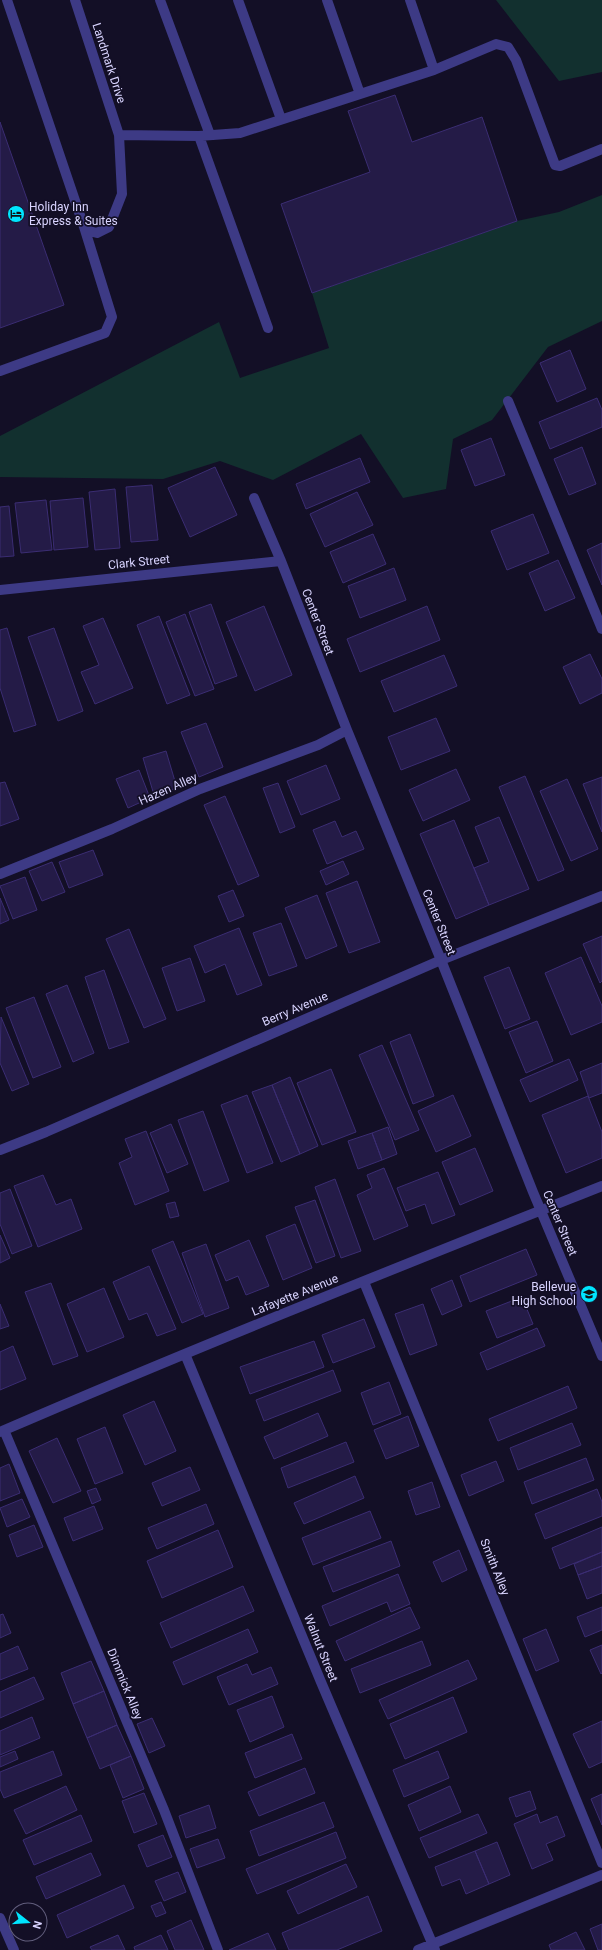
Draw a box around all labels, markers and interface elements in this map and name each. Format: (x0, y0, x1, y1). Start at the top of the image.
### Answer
street label: Landmark Drive (89, 21, 129, 105)
place label: Holiday Inn Express & Suites (29, 200, 118, 228)
hotel icon: Holiday Inn Express & Suites (6, 204, 26, 224)
street label: Clark Street (107, 552, 171, 572)
street label: Center Street (299, 587, 337, 657)
street label: Hazen Alley (137, 770, 200, 808)
street label: Center Street (419, 887, 459, 957)
street label: Berry Avenue (260, 989, 330, 1029)
street label: Center Street (540, 1188, 580, 1258)
street label: Lafayette Avenue (250, 1271, 340, 1319)
place label: Bellevue High School (512, 1280, 576, 1308)
school or university icon: Bellevue High School (579, 1284, 599, 1304)
street label: Smith Alley (477, 1537, 513, 1598)
street label: Walnut Street (301, 1612, 341, 1684)
street label: Dimmick Alley (104, 1646, 146, 1722)
north arrow (8, 1902, 48, 1942)
text: N (30, 1919, 44, 1931)

